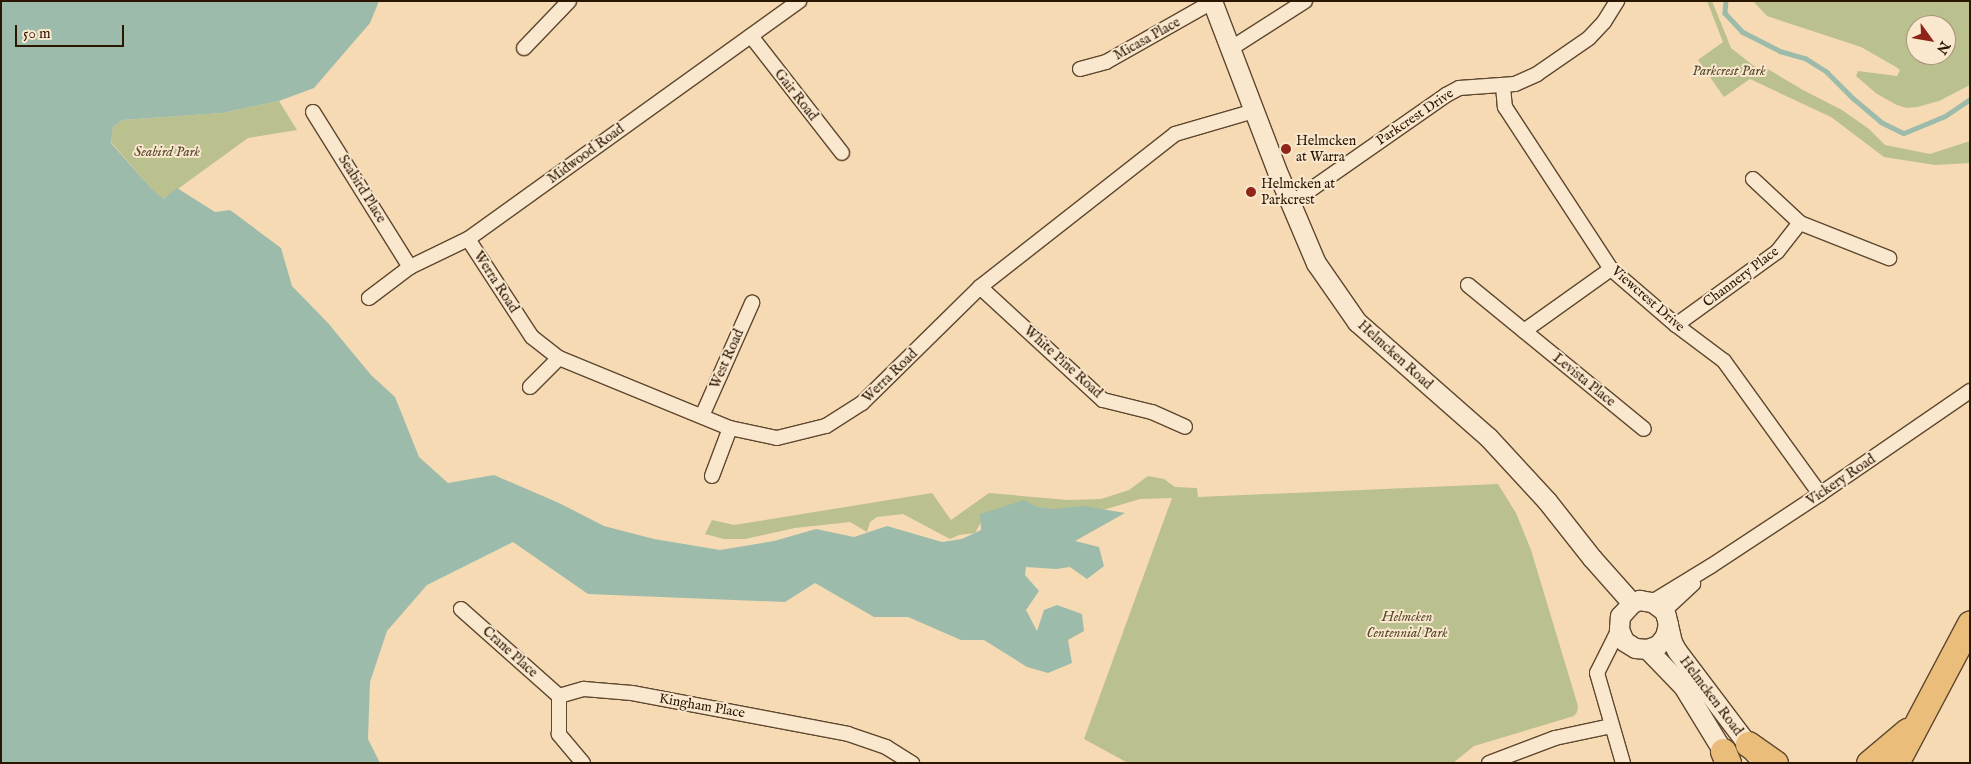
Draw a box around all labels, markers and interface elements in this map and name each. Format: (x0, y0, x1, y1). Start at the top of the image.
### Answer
street label: Micasa Place (1111, 14, 1183, 64)
scale bar (18, 15, 126, 47)
north arrow (1906, 15, 1956, 65)
text: 50 m (23, 24, 51, 43)
text: N (1932, 38, 1954, 57)
park label: Parkcrest Park (1692, 63, 1766, 79)
street label: Gair Road (771, 66, 821, 124)
street label: Parkcrest Drive (1373, 85, 1457, 149)
street label: Midwood Road (544, 121, 628, 187)
place label: Helmcken at Warra (1296, 133, 1356, 166)
marker: Helmcken at Warra (1280, 143, 1292, 155)
park label: Seabird Park (134, 144, 200, 160)
street label: Seabird Place (335, 152, 389, 226)
place label: Helmcken at Parkcrest (1261, 176, 1335, 208)
marker: Helmcken at Parkcrest (1245, 186, 1257, 198)
street label: Channery Place (1700, 243, 1782, 311)
street label: Werra Road (470, 248, 522, 316)
street label: Viewcrest Drive (1608, 263, 1688, 335)
street label: Helmcken Road (1354, 317, 1436, 393)
street label: White Pine Road (1020, 322, 1106, 402)
street label: West Road (706, 327, 748, 391)
street label: Werra Road (859, 346, 921, 406)
street label: Levista Place (1549, 350, 1619, 410)
street label: Vickery Road (1803, 451, 1879, 509)
park label: Helmcken Centennial Park (1366, 609, 1448, 642)
street label: Crane Place (479, 623, 541, 681)
street label: Helmcken Road (1676, 653, 1746, 739)
street label: Kingham Place (658, 690, 746, 722)

